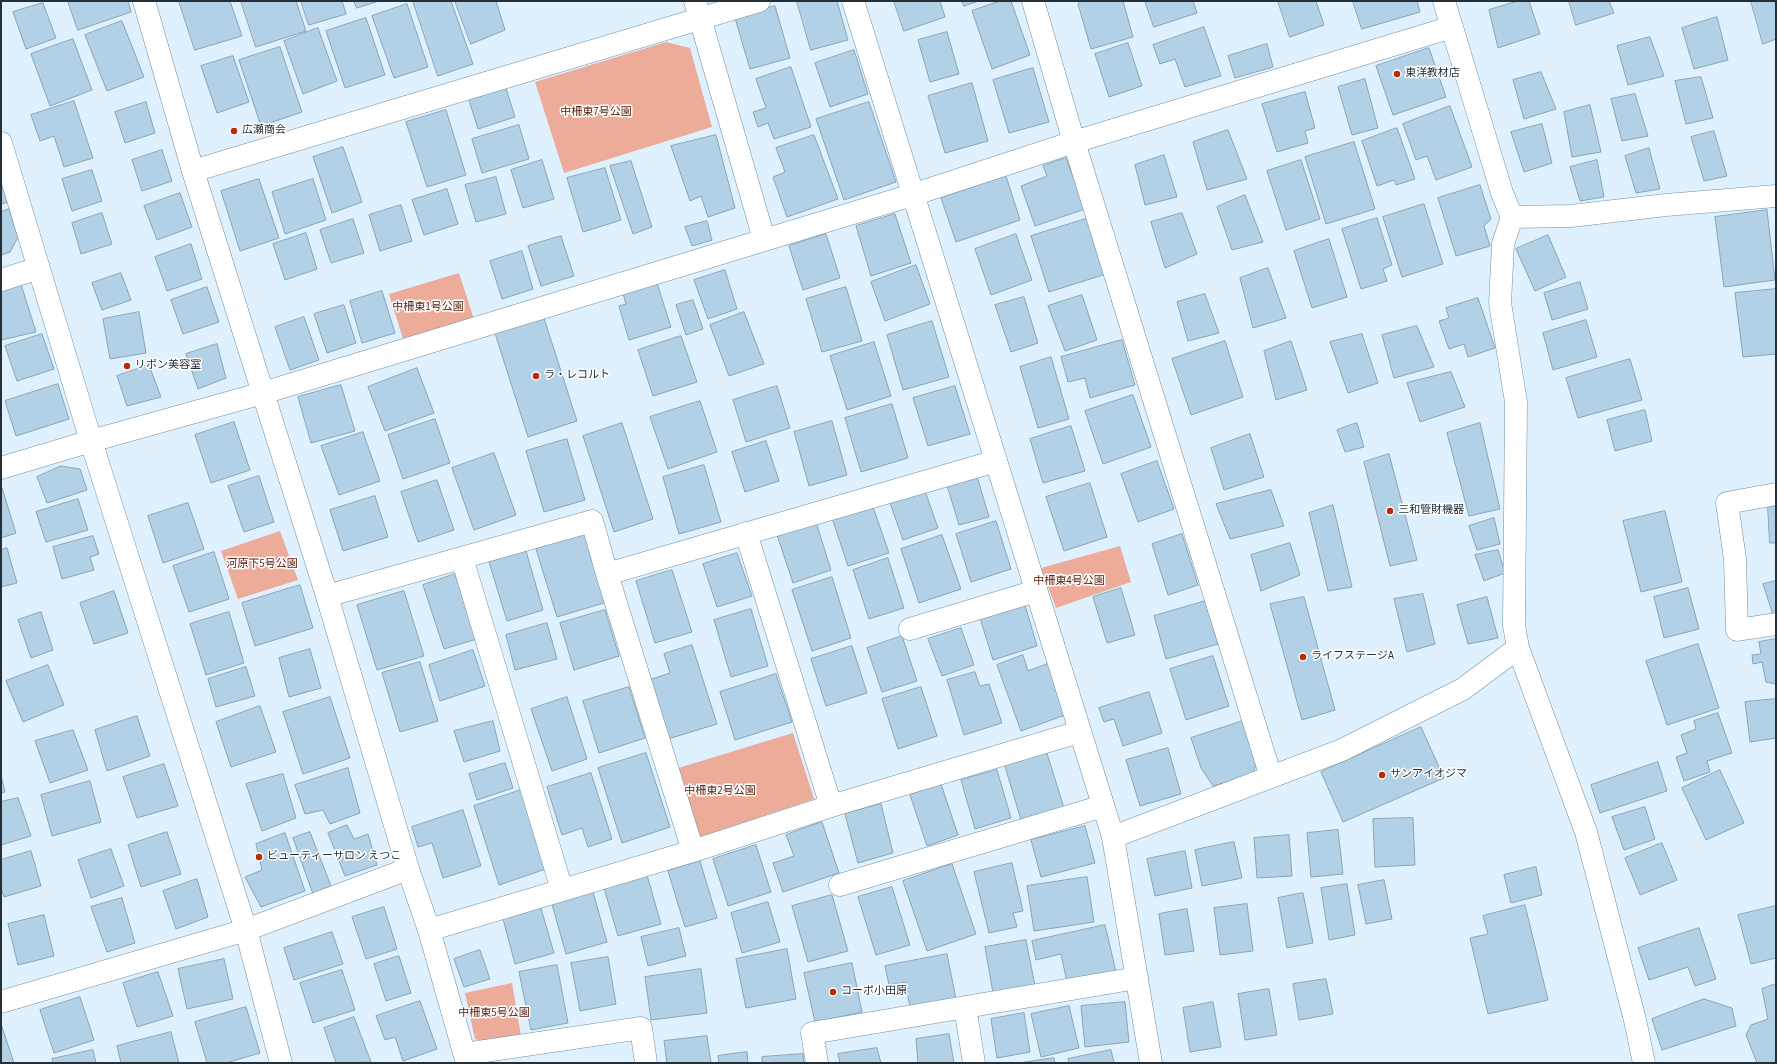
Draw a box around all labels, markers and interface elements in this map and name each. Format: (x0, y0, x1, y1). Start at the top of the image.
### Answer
place label: 東洋教材店 (1405, 67, 1460, 81)
marker: 東洋教材店 (1392, 69, 1402, 79)
park label: 中柵東7号公園 (560, 106, 632, 120)
place label: 広瀬商会 (242, 124, 286, 138)
marker: 広瀬商会 (229, 126, 239, 136)
park label: 中柵東1号公園 (392, 301, 464, 315)
place label: リボン美容室 (135, 359, 201, 373)
marker: リボン美容室 (122, 361, 132, 371)
place label: ラ・レコルト (544, 369, 610, 383)
marker: ラ・レコルト (531, 371, 541, 381)
place label: 三和管財機器 (1398, 504, 1464, 518)
marker: 三和管財機器 (1385, 506, 1395, 516)
park label: 河原下5号公園 (226, 558, 298, 572)
park label: 中柵東4号公園 (1033, 575, 1105, 589)
place label: ライフステージA (1311, 650, 1394, 664)
marker: ライフステージA (1298, 652, 1308, 662)
place label: サンアイオジマ (1390, 768, 1467, 782)
marker: サンアイオジマ (1377, 770, 1387, 780)
park label: 中柵東2号公園 (684, 785, 756, 799)
place label: ビューティーサロン えつこ (267, 850, 401, 864)
marker: ビューティーサロン えつこ (254, 852, 264, 862)
place label: コーポ小田原 (841, 985, 907, 999)
marker: コーポ小田原 (828, 987, 838, 997)
park label: 中柵東5号公園 (458, 1007, 530, 1021)

